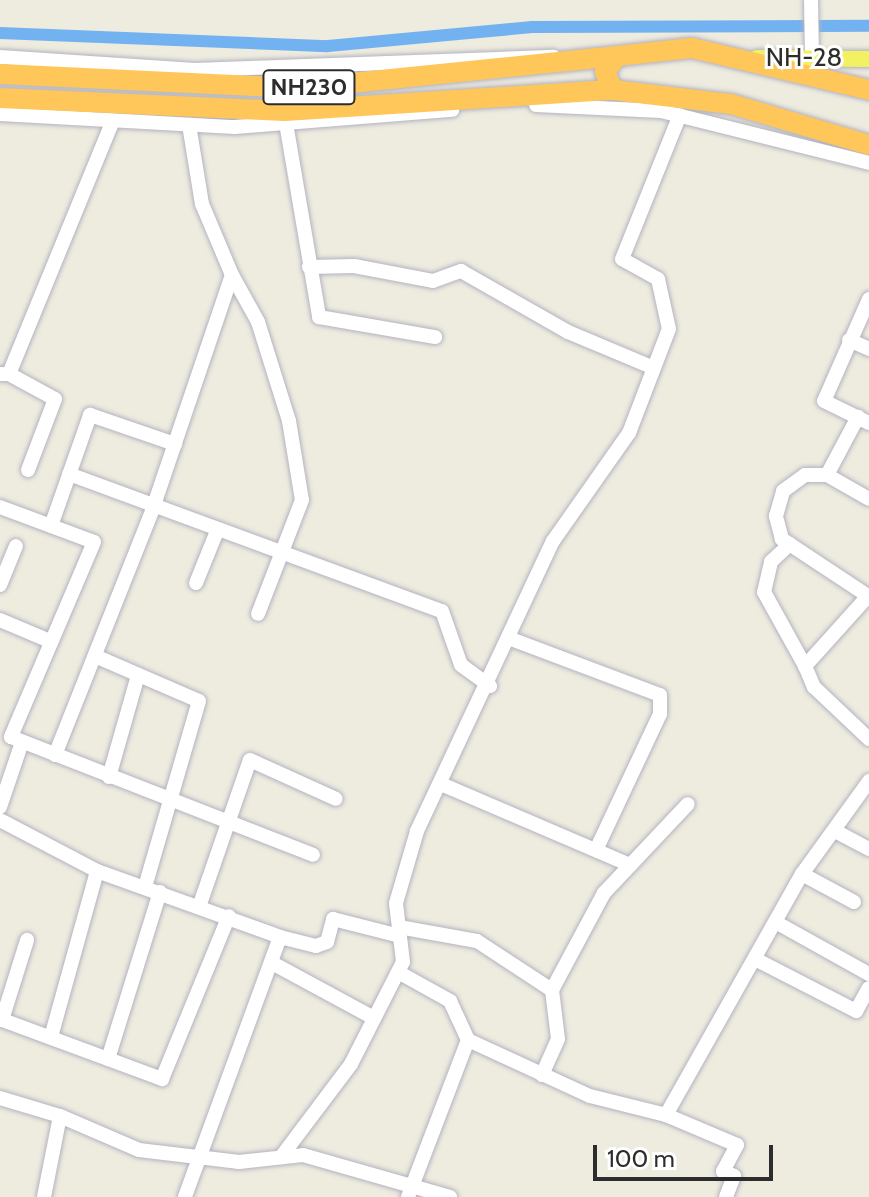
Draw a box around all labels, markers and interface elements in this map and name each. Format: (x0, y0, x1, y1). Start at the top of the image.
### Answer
street label: NH-28 (766, 42, 842, 74)
road number: NH230 (261, 67, 357, 107)
scale bar (597, 1129, 777, 1179)
text: 100 m (607, 1144, 675, 1173)

